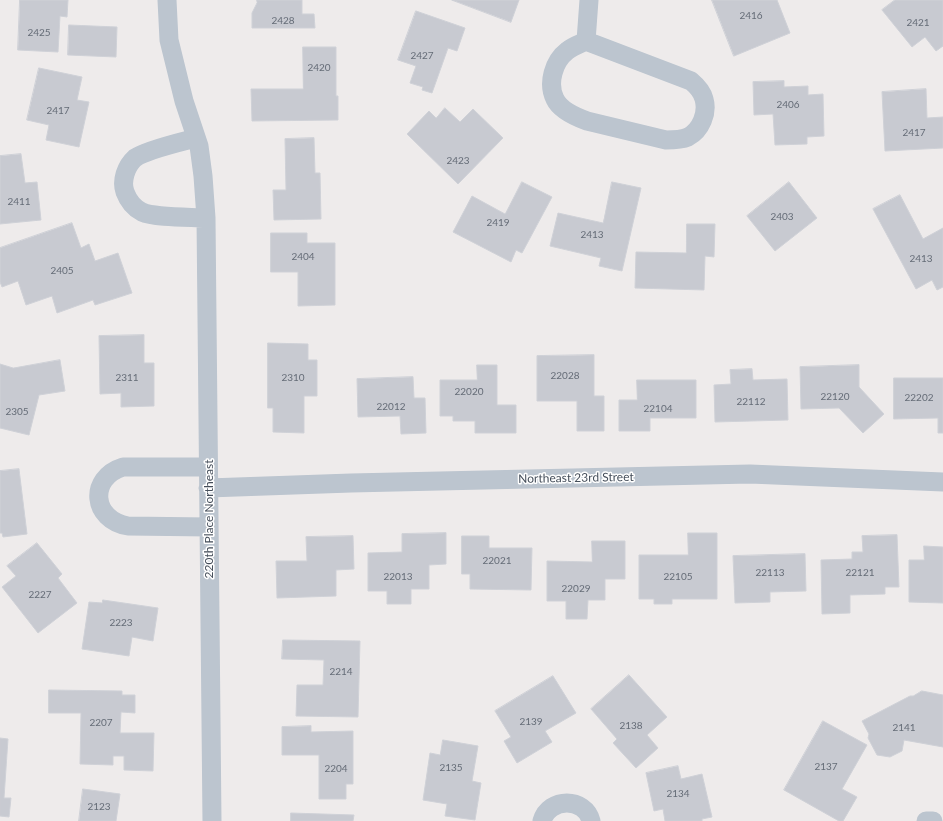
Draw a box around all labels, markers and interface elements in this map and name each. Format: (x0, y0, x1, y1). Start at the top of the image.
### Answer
house number: 2416 (739, 10, 763, 22)
house number: 2428 (271, 15, 295, 27)
house number: 2421 (906, 17, 930, 29)
house number: 2425 (27, 27, 51, 39)
house number: 2427 (410, 50, 434, 62)
house number: 2420 (307, 62, 331, 74)
house number: 2406 (776, 99, 800, 111)
house number: 2417 (46, 105, 70, 117)
house number: 2417 (902, 127, 926, 139)
house number: 2423 (446, 155, 470, 167)
house number: 2411 (7, 196, 31, 208)
house number: 2403 (770, 211, 794, 223)
house number: 2419 (486, 217, 510, 229)
house number: 2413 (580, 229, 604, 241)
house number: 2404 (291, 251, 315, 263)
house number: 2413 (909, 253, 933, 265)
house number: 2405 (50, 265, 74, 277)
house number: 22028 (551, 370, 579, 382)
house number: 2311 (115, 372, 139, 384)
house number: 2310 (281, 372, 305, 384)
house number: 22020 (455, 386, 483, 398)
house number: 22120 (821, 391, 849, 403)
house number: 22202 (905, 392, 933, 404)
house number: 22112 (737, 396, 765, 408)
house number: 22012 (377, 401, 405, 413)
house number: 22104 (644, 403, 672, 415)
house number: 2305 (5, 406, 29, 418)
street label: 220th Place Northeast (202, 460, 216, 578)
street label: Northeast 23rd Street (518, 470, 634, 486)
house number: 22021 (483, 555, 511, 567)
house number: 22113 (756, 567, 784, 579)
house number: 22121 (846, 567, 874, 579)
house number: 22013 (384, 571, 412, 583)
house number: 22105 (664, 571, 692, 583)
house number: 22029 (562, 583, 590, 595)
house number: 2227 (28, 589, 52, 601)
house number: 2223 (109, 617, 133, 629)
house number: 2214 (329, 666, 353, 678)
house number: 2139 (519, 716, 543, 728)
house number: 2207 (89, 717, 113, 729)
house number: 2138 (619, 720, 643, 732)
house number: 2141 (892, 722, 916, 734)
house number: 2137 (814, 761, 838, 773)
house number: 2135 (439, 762, 463, 774)
house number: 2204 (324, 763, 348, 775)
house number: 2134 (666, 788, 690, 800)
house number: 2123 (87, 801, 111, 813)

